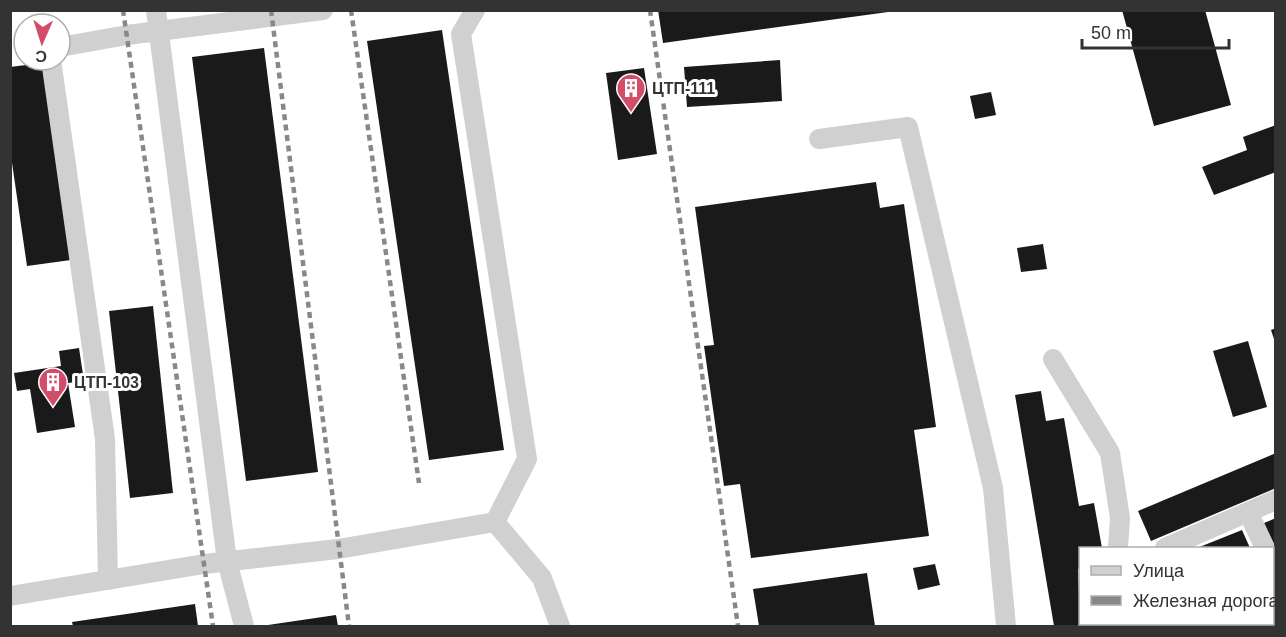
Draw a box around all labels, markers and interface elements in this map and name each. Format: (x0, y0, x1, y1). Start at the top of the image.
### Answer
north arrow (12, 12, 72, 72)
scale bar (1082, 12, 1229, 50)
text: 50 m (1091, 23, 1131, 43)
text: С (35, 48, 47, 65)
building icon: ЦТП-111 (615, 72, 647, 114)
place label: ЦТП-111 (652, 80, 715, 97)
building icon: ЦТП-103 (37, 366, 69, 408)
place label: ЦТП-103 (74, 374, 139, 391)
legend (1079, 547, 1274, 625)
text: Улица (1133, 561, 1185, 581)
text: Железная дорога (1133, 591, 1280, 611)

